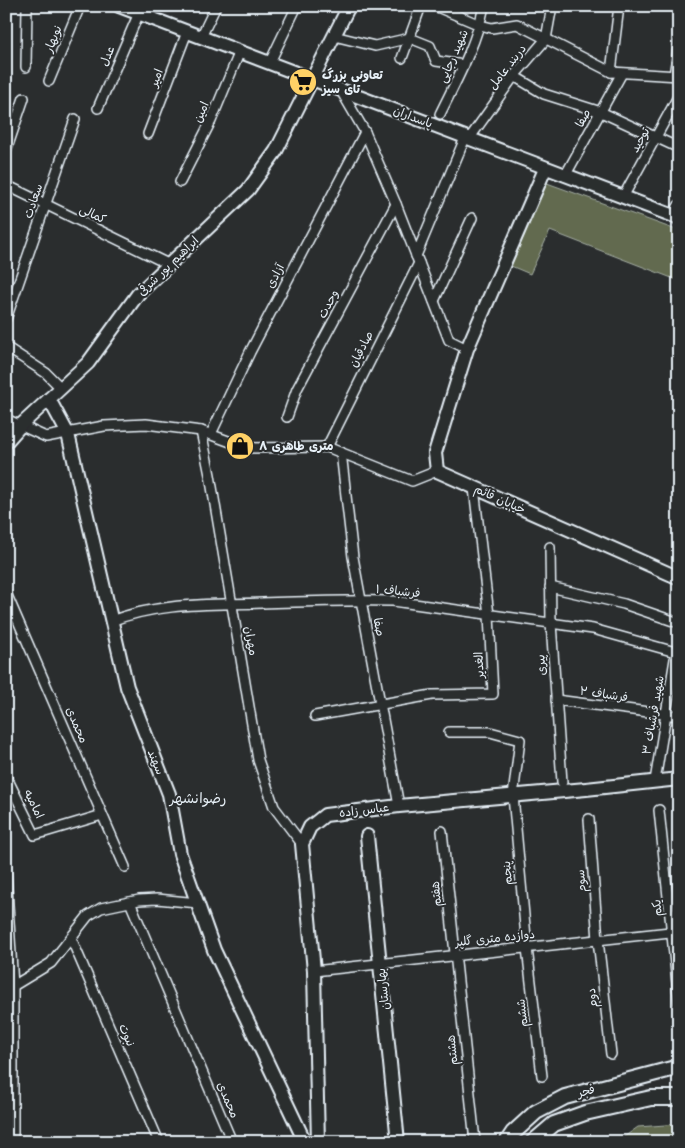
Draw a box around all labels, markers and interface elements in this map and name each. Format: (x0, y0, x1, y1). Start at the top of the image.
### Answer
street label: نوبهار (39, 23, 66, 56)
street label: شهید رجایی (433, 26, 472, 85)
street label: دربند عامل (484, 41, 530, 93)
street label: عدل (95, 43, 117, 68)
street label: امیر (144, 66, 166, 90)
place label: تعاونی بزرگ تای سیز (321, 66, 383, 96)
supermarket icon: تعاونی بزرگ تای سیز (288, 67, 318, 97)
street label: امین (188, 98, 212, 125)
street label: پاسداران (391, 101, 435, 132)
street label: صفا (571, 105, 594, 130)
street label: توحید (626, 124, 653, 155)
street label: سعادت (19, 181, 45, 220)
street label: کمالی (77, 200, 109, 227)
street label: ابراهیم پور شرقی (133, 232, 203, 300)
street label: آزادی (261, 260, 288, 290)
street label: وحدت (313, 286, 342, 321)
street label: صادقیان (344, 328, 376, 369)
shop icon: ۸ متری طاهری (225, 431, 255, 461)
place label: ۸ متری طاهری (259, 437, 334, 453)
street label: خیابان قائم (471, 480, 529, 518)
street label: فرشباف ۱ (375, 580, 421, 601)
street label: صفا (370, 616, 389, 637)
street label: مهران (242, 625, 262, 657)
street label: الغدیر (469, 651, 487, 680)
street label: پیری (531, 654, 550, 676)
street label: شهید فرشباف ۳ (637, 674, 668, 756)
street label: فرشباف ۲ (579, 682, 629, 705)
street label: محمدی (63, 704, 93, 745)
street label: سهند (145, 747, 169, 777)
street label: امامیه (21, 786, 49, 821)
district label: رضوانشهر (169, 788, 226, 807)
street label: عباس زاده (338, 798, 390, 821)
street label: پنجم (497, 860, 517, 886)
street label: سوم (571, 869, 591, 893)
street label: هفتم (426, 880, 446, 908)
street label: یکم (647, 899, 667, 917)
street label: دوازده متری گلپر (453, 925, 536, 950)
street label: بهارستان (372, 967, 393, 1011)
street label: دوم (582, 987, 602, 1009)
street label: ششم (511, 998, 533, 1028)
street label: نبوت (115, 1021, 140, 1049)
street label: هشتم (441, 1034, 463, 1066)
street label: محمدی (214, 1079, 244, 1120)
street label: فجر (574, 1080, 597, 1101)

